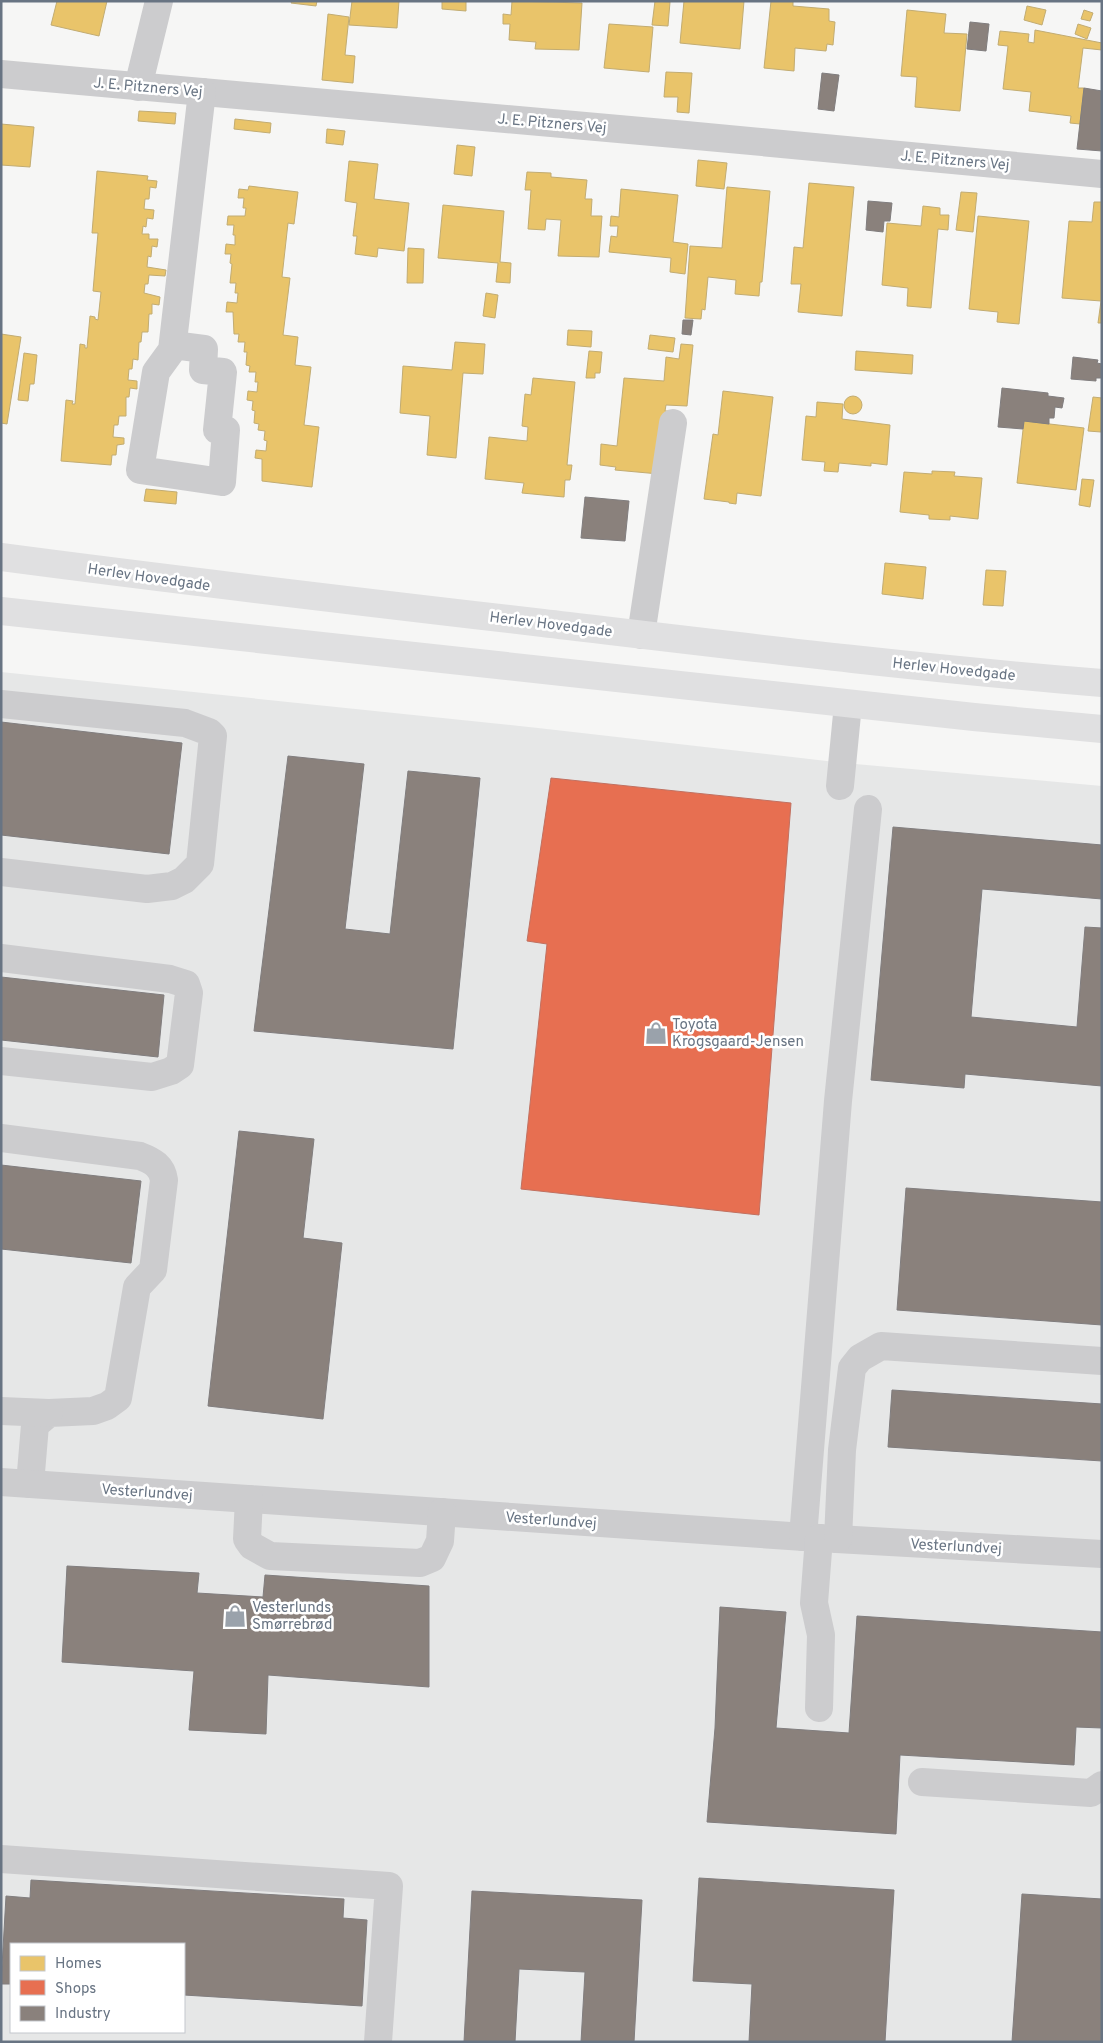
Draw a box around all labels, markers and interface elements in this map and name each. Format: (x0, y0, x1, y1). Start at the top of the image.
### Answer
street label: J. E. Pitzners Vej (92, 74, 203, 103)
street label: J. E. Pitzners Vej (496, 110, 607, 139)
street label: J. E. Pitzners Vej (899, 147, 1010, 176)
street label: Herlev Hovedgade (86, 560, 211, 597)
street label: Herlev Hovedgade (488, 609, 613, 642)
street label: Herlev Hovedgade (891, 655, 1016, 686)
place label: Toyota Krogsgaard-Jensen (672, 1016, 804, 1052)
shop icon: Toyota Krogsgaard-Jensen (643, 1020, 669, 1046)
street label: Vesterlundvej (100, 1481, 193, 1506)
street label: Vesterlundvej (504, 1509, 597, 1534)
street label: Vesterlundvej (910, 1536, 1002, 1559)
place label: Vesterlunds Smørrebrød (252, 1599, 332, 1635)
shop icon: Vesterlunds Smørrebrød (222, 1603, 248, 1629)
legend (10, 1943, 185, 2033)
text: Homes (55, 1955, 102, 1974)
text: Shops (55, 1980, 96, 1999)
text: Industry (55, 2005, 111, 2024)

